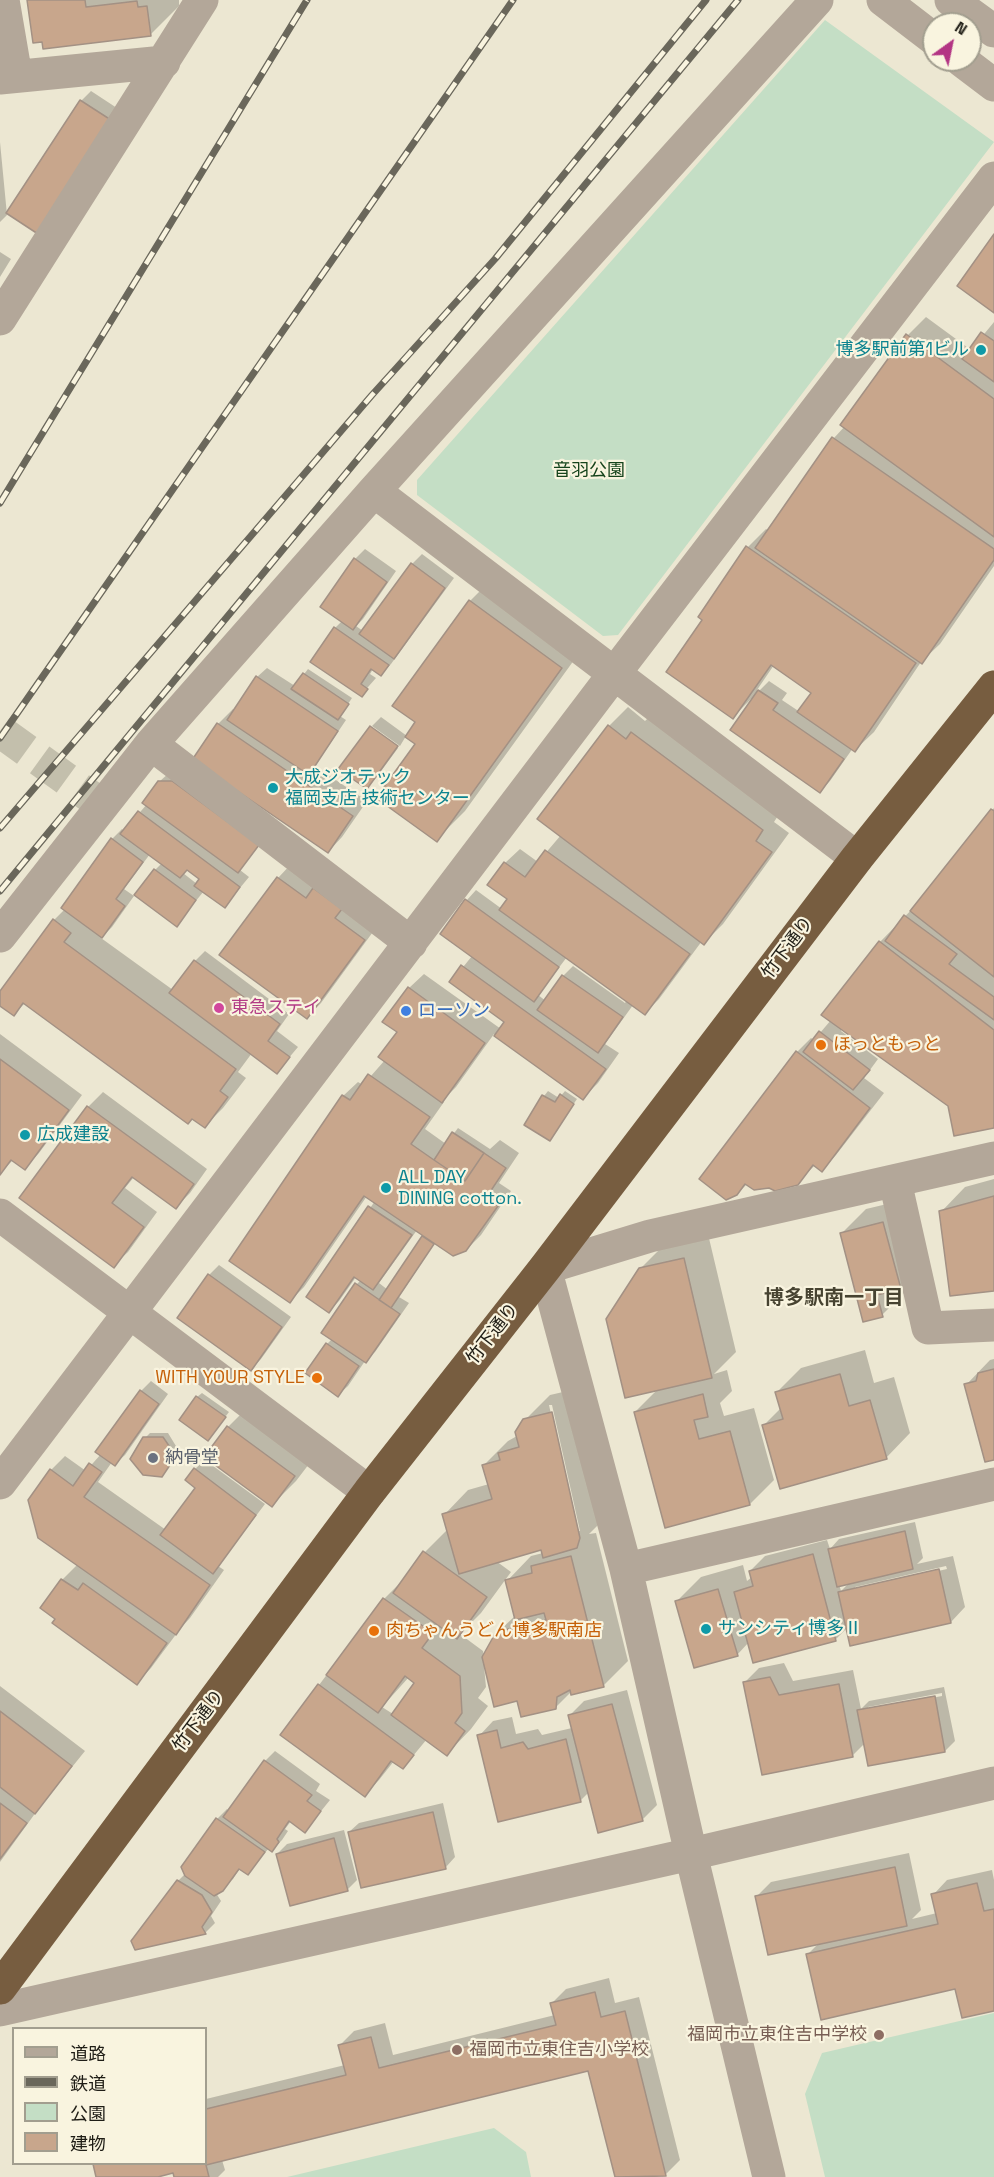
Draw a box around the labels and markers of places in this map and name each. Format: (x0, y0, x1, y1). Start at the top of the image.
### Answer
place label: 博多駅前第1ビル (835, 339, 969, 361)
marker: 博多駅前第1ビル (974, 343, 988, 357)
place label: 大成ジオテック 福岡支店 技術センター (285, 767, 470, 810)
marker: 大成ジオテック 福岡支店 技術センター (266, 781, 280, 795)
place label: 東急ステイ (231, 997, 321, 1019)
place label: ローソン (418, 1000, 490, 1022)
marker: 東急ステイ (212, 1001, 226, 1015)
marker: ローソン (399, 1004, 413, 1018)
place label: ほっともっと (833, 1034, 941, 1056)
marker: ほっともっと (814, 1038, 828, 1052)
place label: 広成建設 (37, 1124, 109, 1146)
marker: 広成建設 (18, 1128, 32, 1142)
place label: ALL DAY DINING cotton. (398, 1167, 522, 1210)
marker: ALL DAY DINING cotton. (379, 1181, 393, 1195)
place label: WITH YOUR STYLE (155, 1367, 305, 1389)
marker: WITH YOUR STYLE (310, 1371, 324, 1385)
place label: 納骨堂 (165, 1447, 219, 1469)
marker: 納骨堂 (146, 1451, 160, 1465)
place label: サンシティ博多Ⅱ (718, 1618, 862, 1640)
place label: 肉ちゃんうどん博多駅南店 (386, 1620, 602, 1642)
marker: サンシティ博多Ⅱ (699, 1622, 713, 1636)
marker: 肉ちゃんうどん博多駅南店 (367, 1624, 381, 1638)
place label: 福岡市立東住吉中学校 (687, 2024, 867, 2046)
marker: 福岡市立東住吉中学校 (872, 2028, 886, 2042)
place label: 福岡市立東住吉小学校 (469, 2039, 649, 2061)
marker: 福岡市立東住吉小学校 (450, 2043, 464, 2057)

